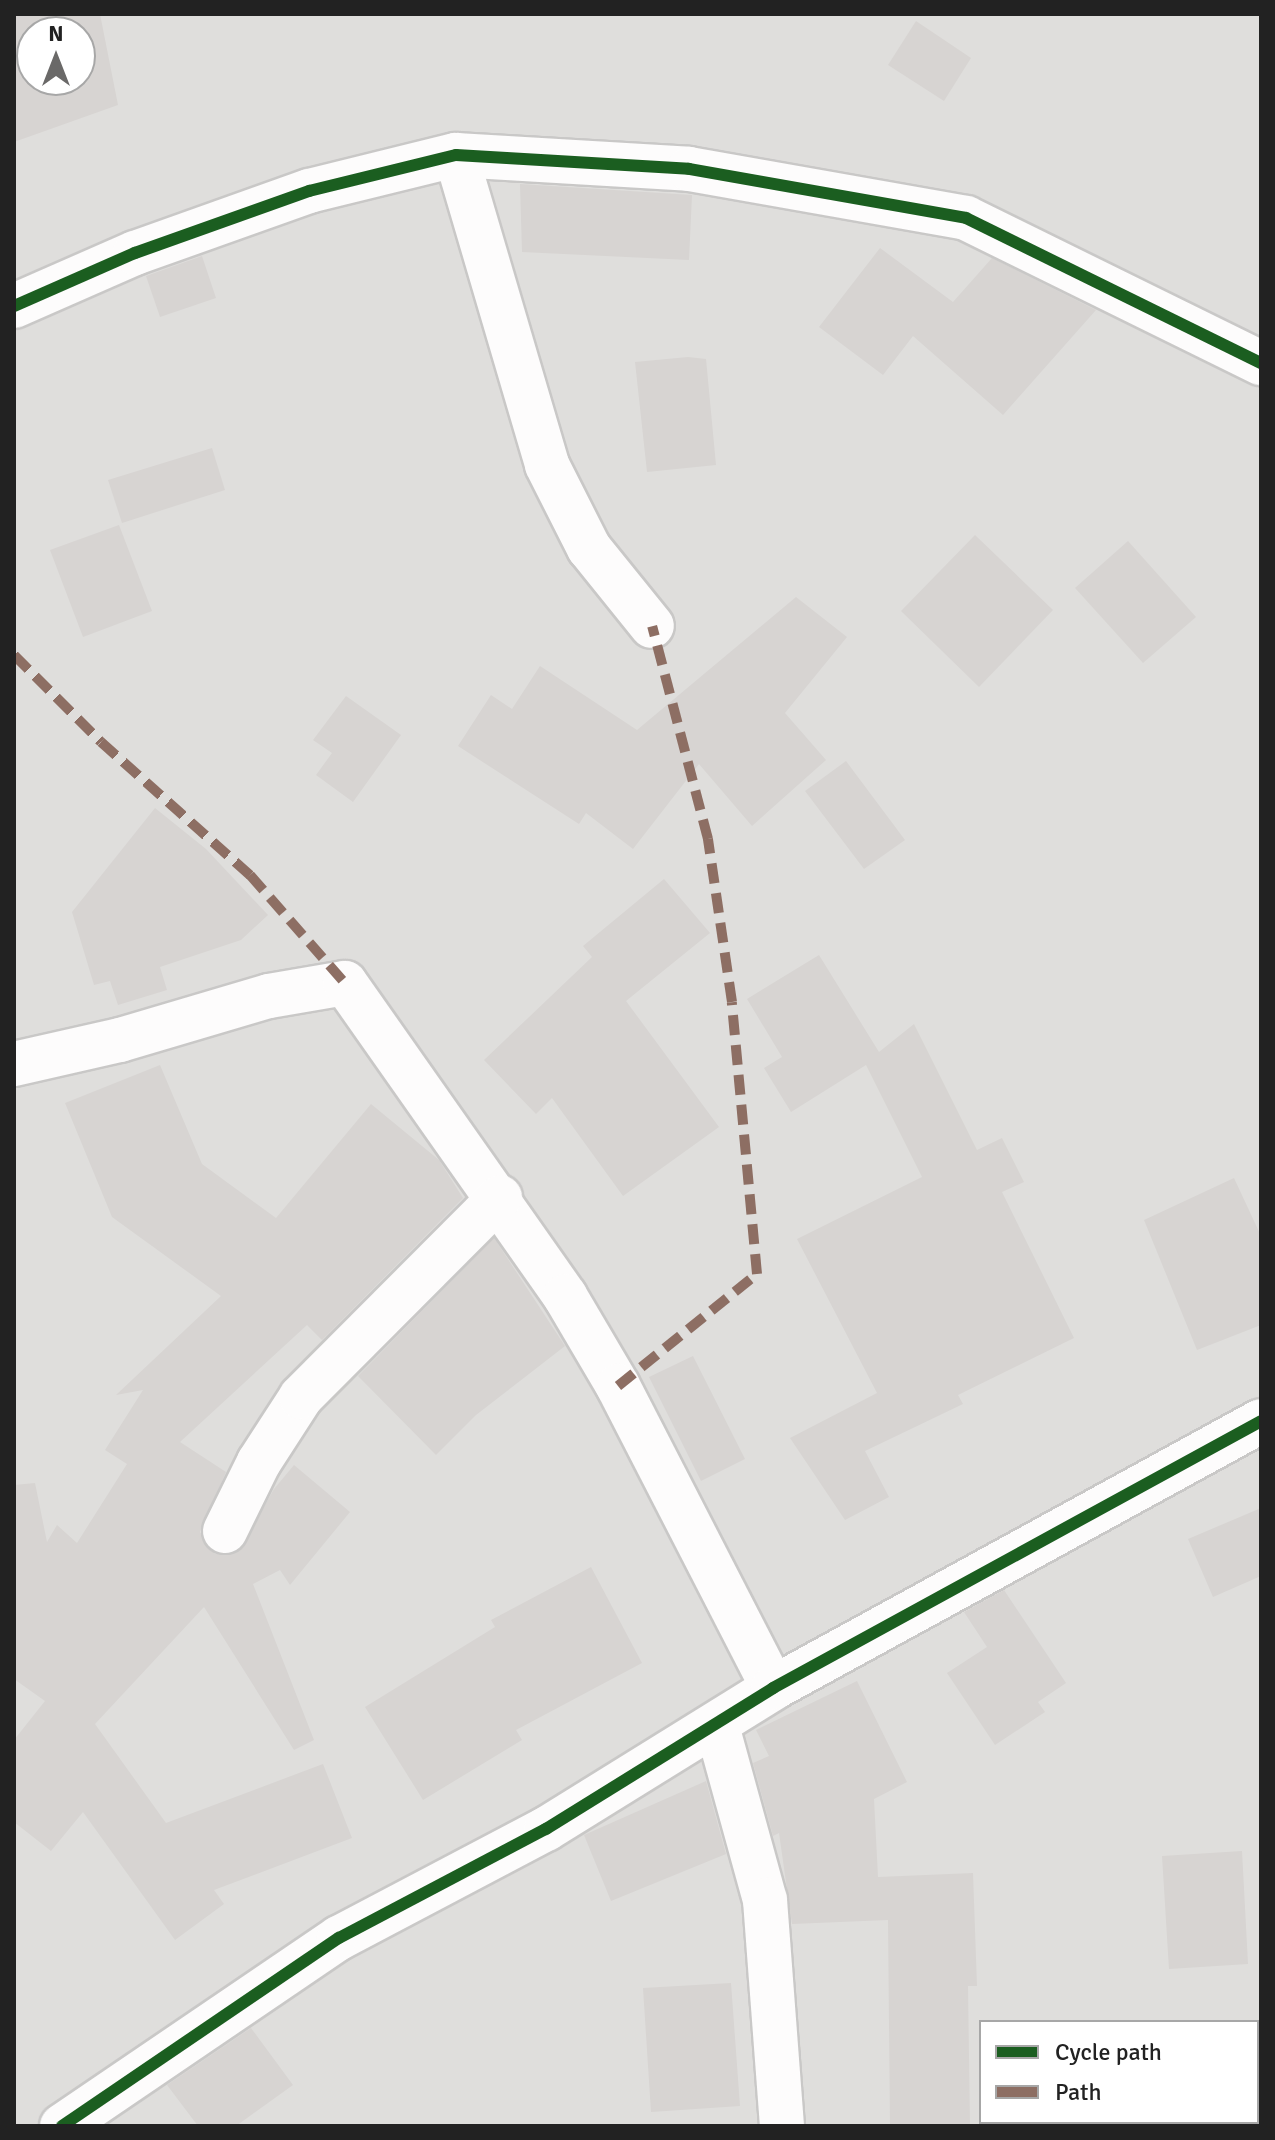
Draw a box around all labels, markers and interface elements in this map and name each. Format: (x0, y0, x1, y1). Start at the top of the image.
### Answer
north arrow (16, 16, 96, 96)
text: N (48, 20, 64, 47)
legend (979, 2020, 1259, 2124)
text: Cycle path (1055, 2037, 1162, 2067)
text: Path (1055, 2077, 1101, 2107)

